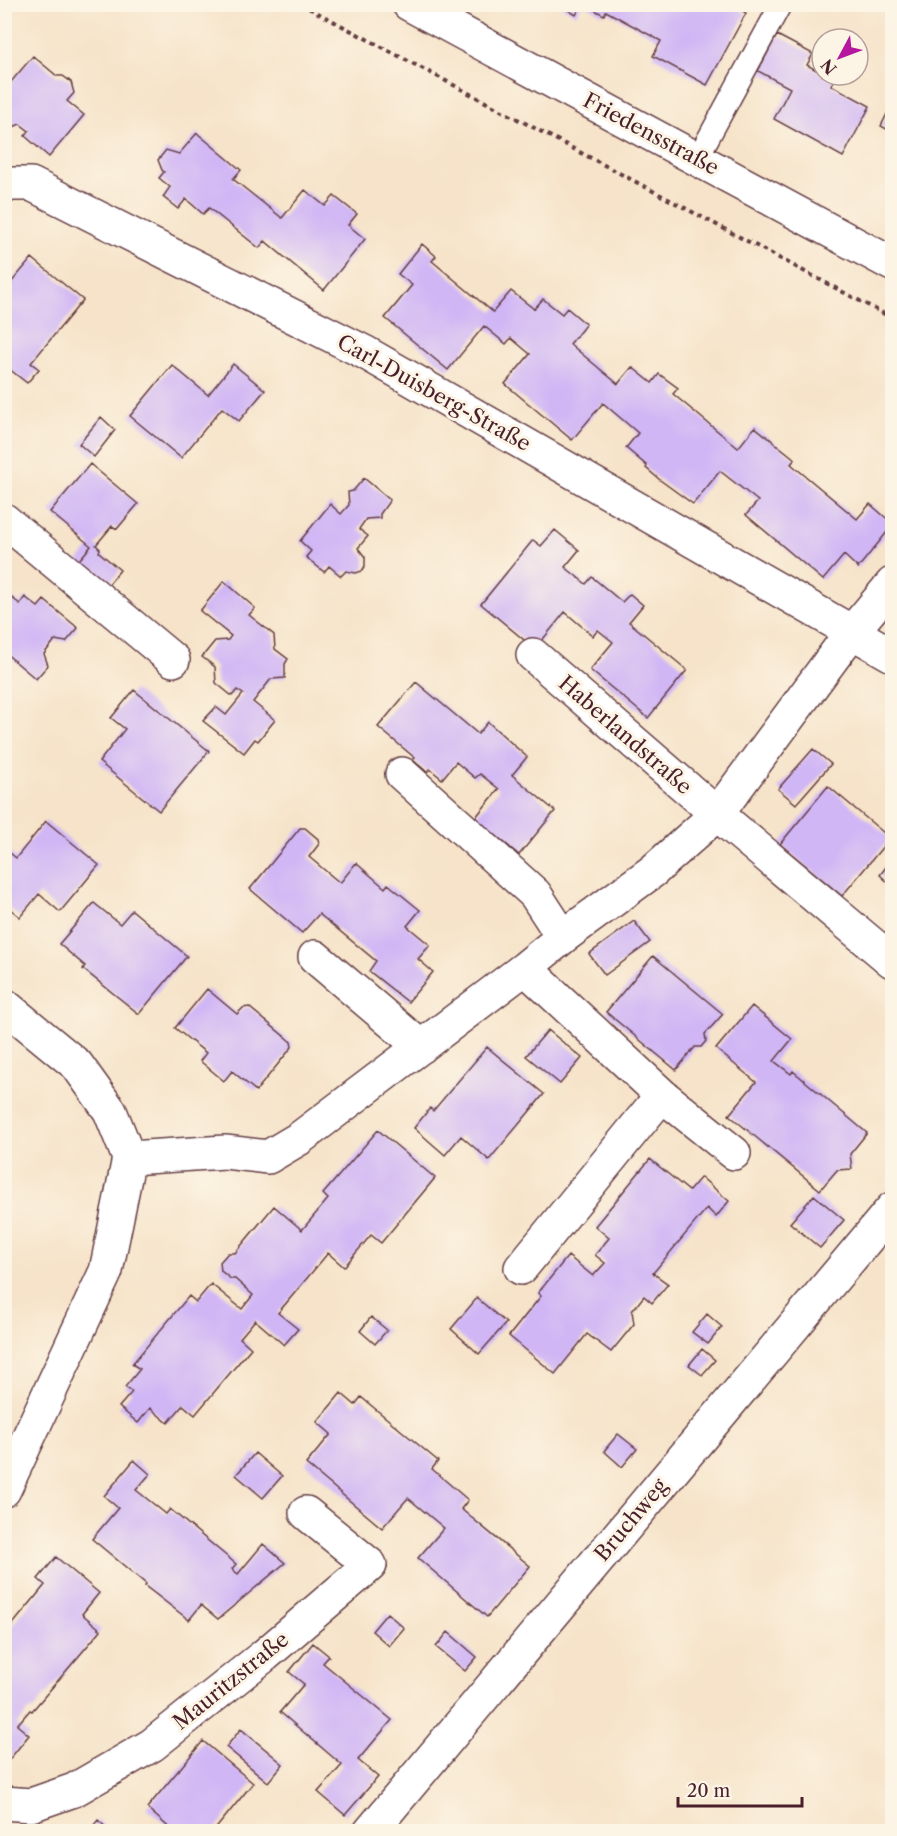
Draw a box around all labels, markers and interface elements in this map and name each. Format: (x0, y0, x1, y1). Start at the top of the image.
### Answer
north arrow (810, 27, 870, 87)
text: N (817, 55, 841, 79)
street label: Friedensstraße (579, 87, 723, 180)
street label: Carl-Duisberg-Straße (333, 329, 535, 456)
street label: Haberlandstraße (554, 670, 697, 799)
street label: Bruchweg (589, 1473, 673, 1566)
street label: Mauritzstraße (168, 1626, 293, 1735)
scale bar (678, 1770, 802, 1808)
text: 20 m (687, 1780, 731, 1802)

